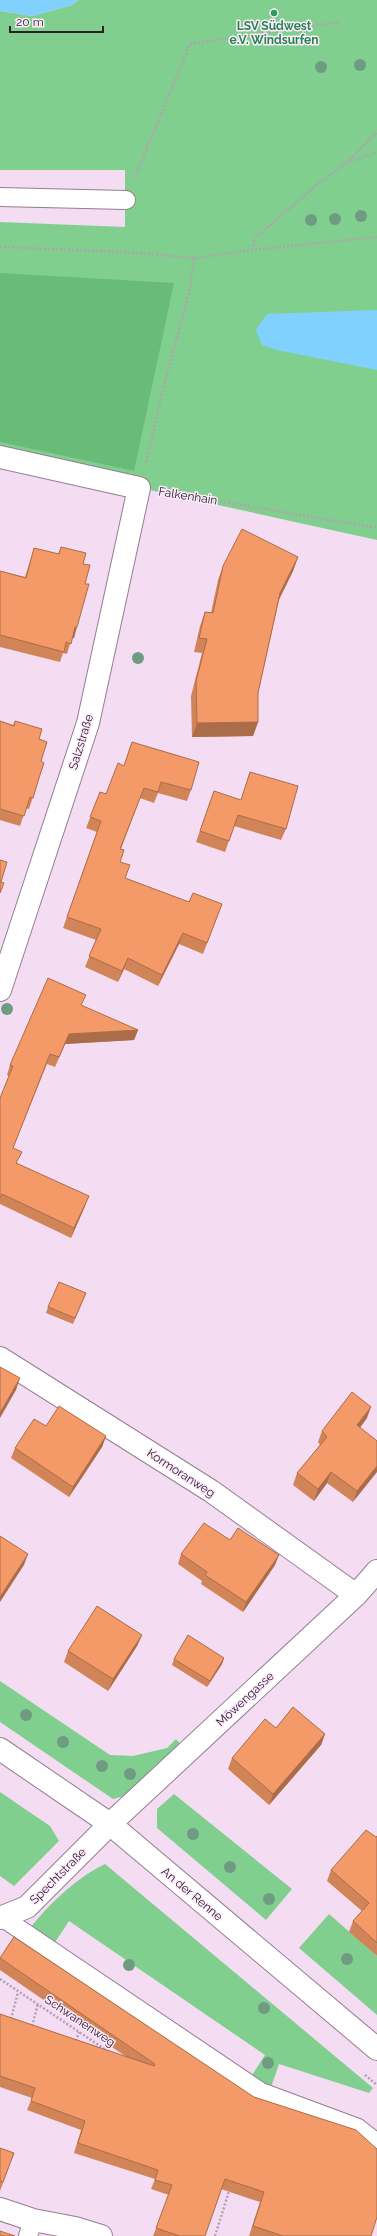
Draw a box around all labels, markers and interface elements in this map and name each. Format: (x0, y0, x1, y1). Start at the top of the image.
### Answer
scale bar (10, 8, 103, 34)
marker: LSV Südwest e.V. Windsurfen (269, 8, 279, 18)
text: 20 m (16, 15, 44, 29)
place label: LSV Südwest e.V. Windsurfen (229, 19, 319, 47)
street label: Falkenhain (158, 484, 218, 508)
street label: Salzstraße (66, 713, 96, 771)
street label: Kormoranweg (144, 1446, 218, 1500)
street label: Möwengasse (213, 1669, 277, 1729)
street label: Spechtstraße (27, 1845, 89, 1907)
street label: An der Renne (159, 1864, 225, 1924)
street label: Schwanenweg (42, 1992, 118, 2050)

